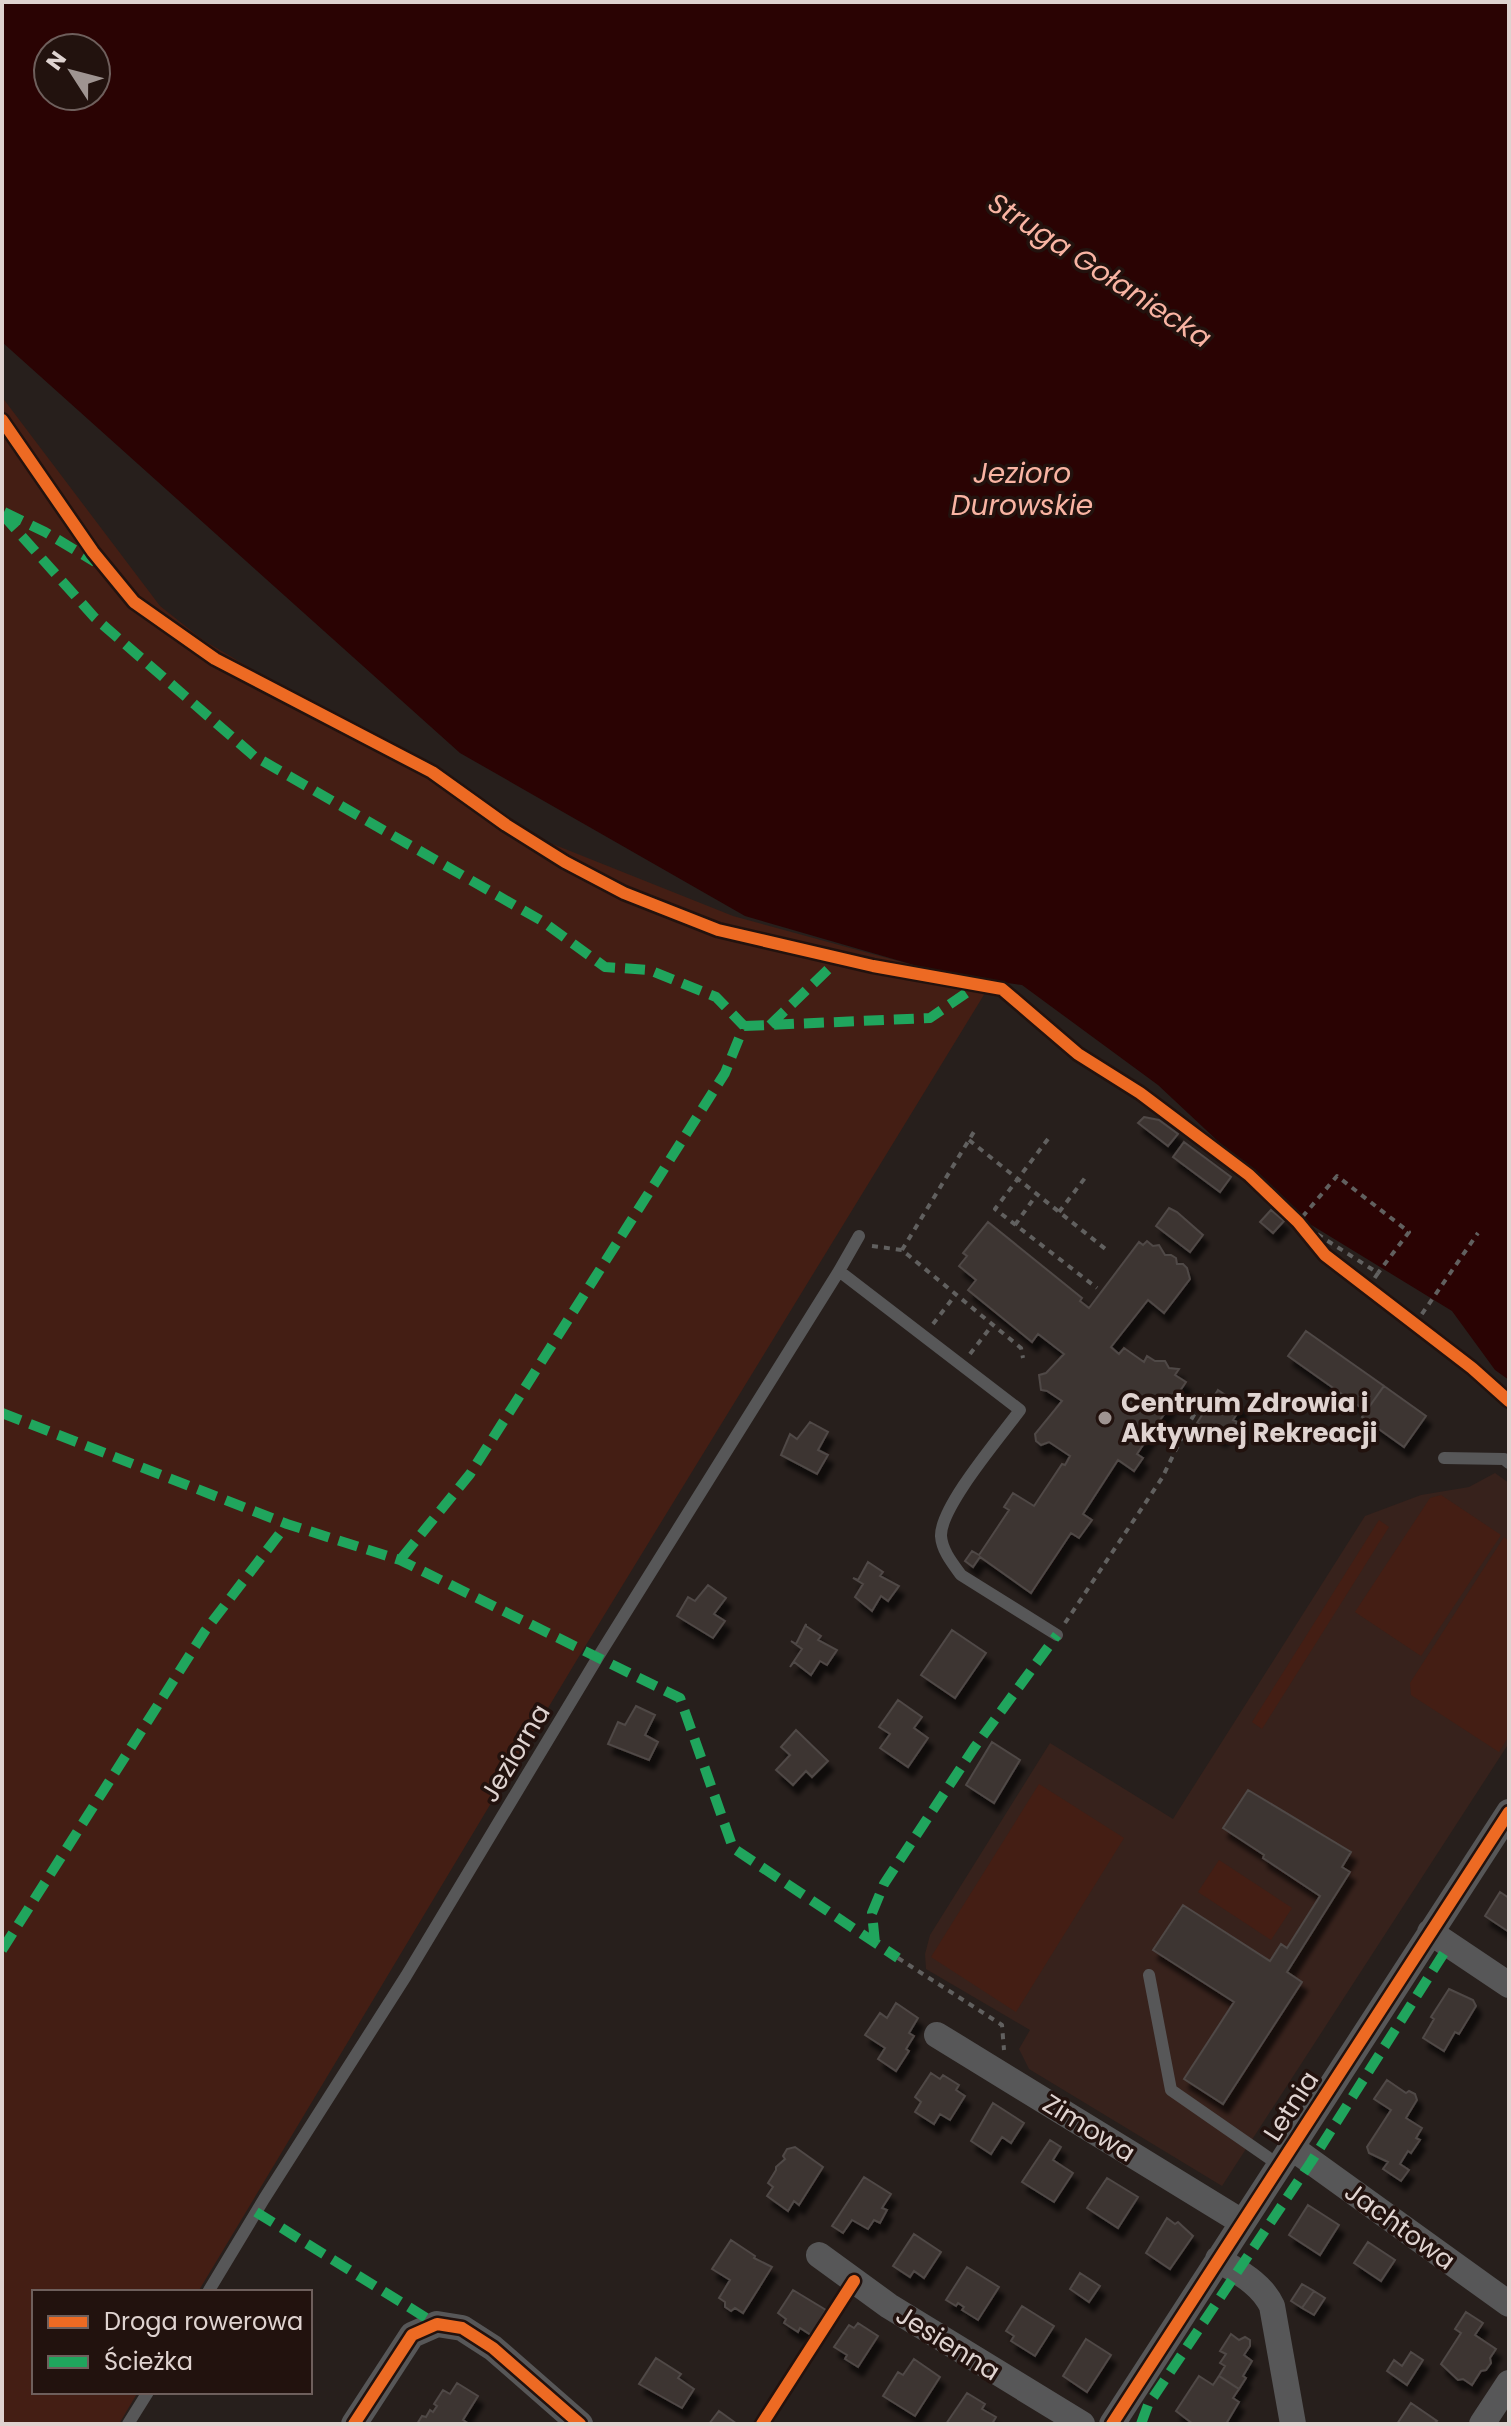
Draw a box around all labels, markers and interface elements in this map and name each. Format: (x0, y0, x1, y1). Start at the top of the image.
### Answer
north arrow (32, 32, 112, 112)
text: N (39, 45, 74, 76)
water label: Struga Gołaniecka (980, 183, 1219, 357)
water label: Jezioro Durowskie (951, 454, 1093, 525)
place label: Centrum Zdrowia i Aktywnej Rekreacji (1121, 1385, 1377, 1451)
marker: Centrum Zdrowia i Aktywnej Rekreacji (1096, 1409, 1114, 1427)
street label: Jeziorna (472, 1697, 558, 1809)
street label: Letnia (1255, 2064, 1327, 2148)
street label: Zimowa (1036, 2086, 1142, 2170)
street label: Jachtowa (1337, 2174, 1463, 2278)
legend (32, 2290, 312, 2394)
street label: Jesienna (889, 2297, 1007, 2389)
text: Droga rowerowa (104, 2305, 303, 2338)
text: Ścieżka (104, 2345, 193, 2378)

